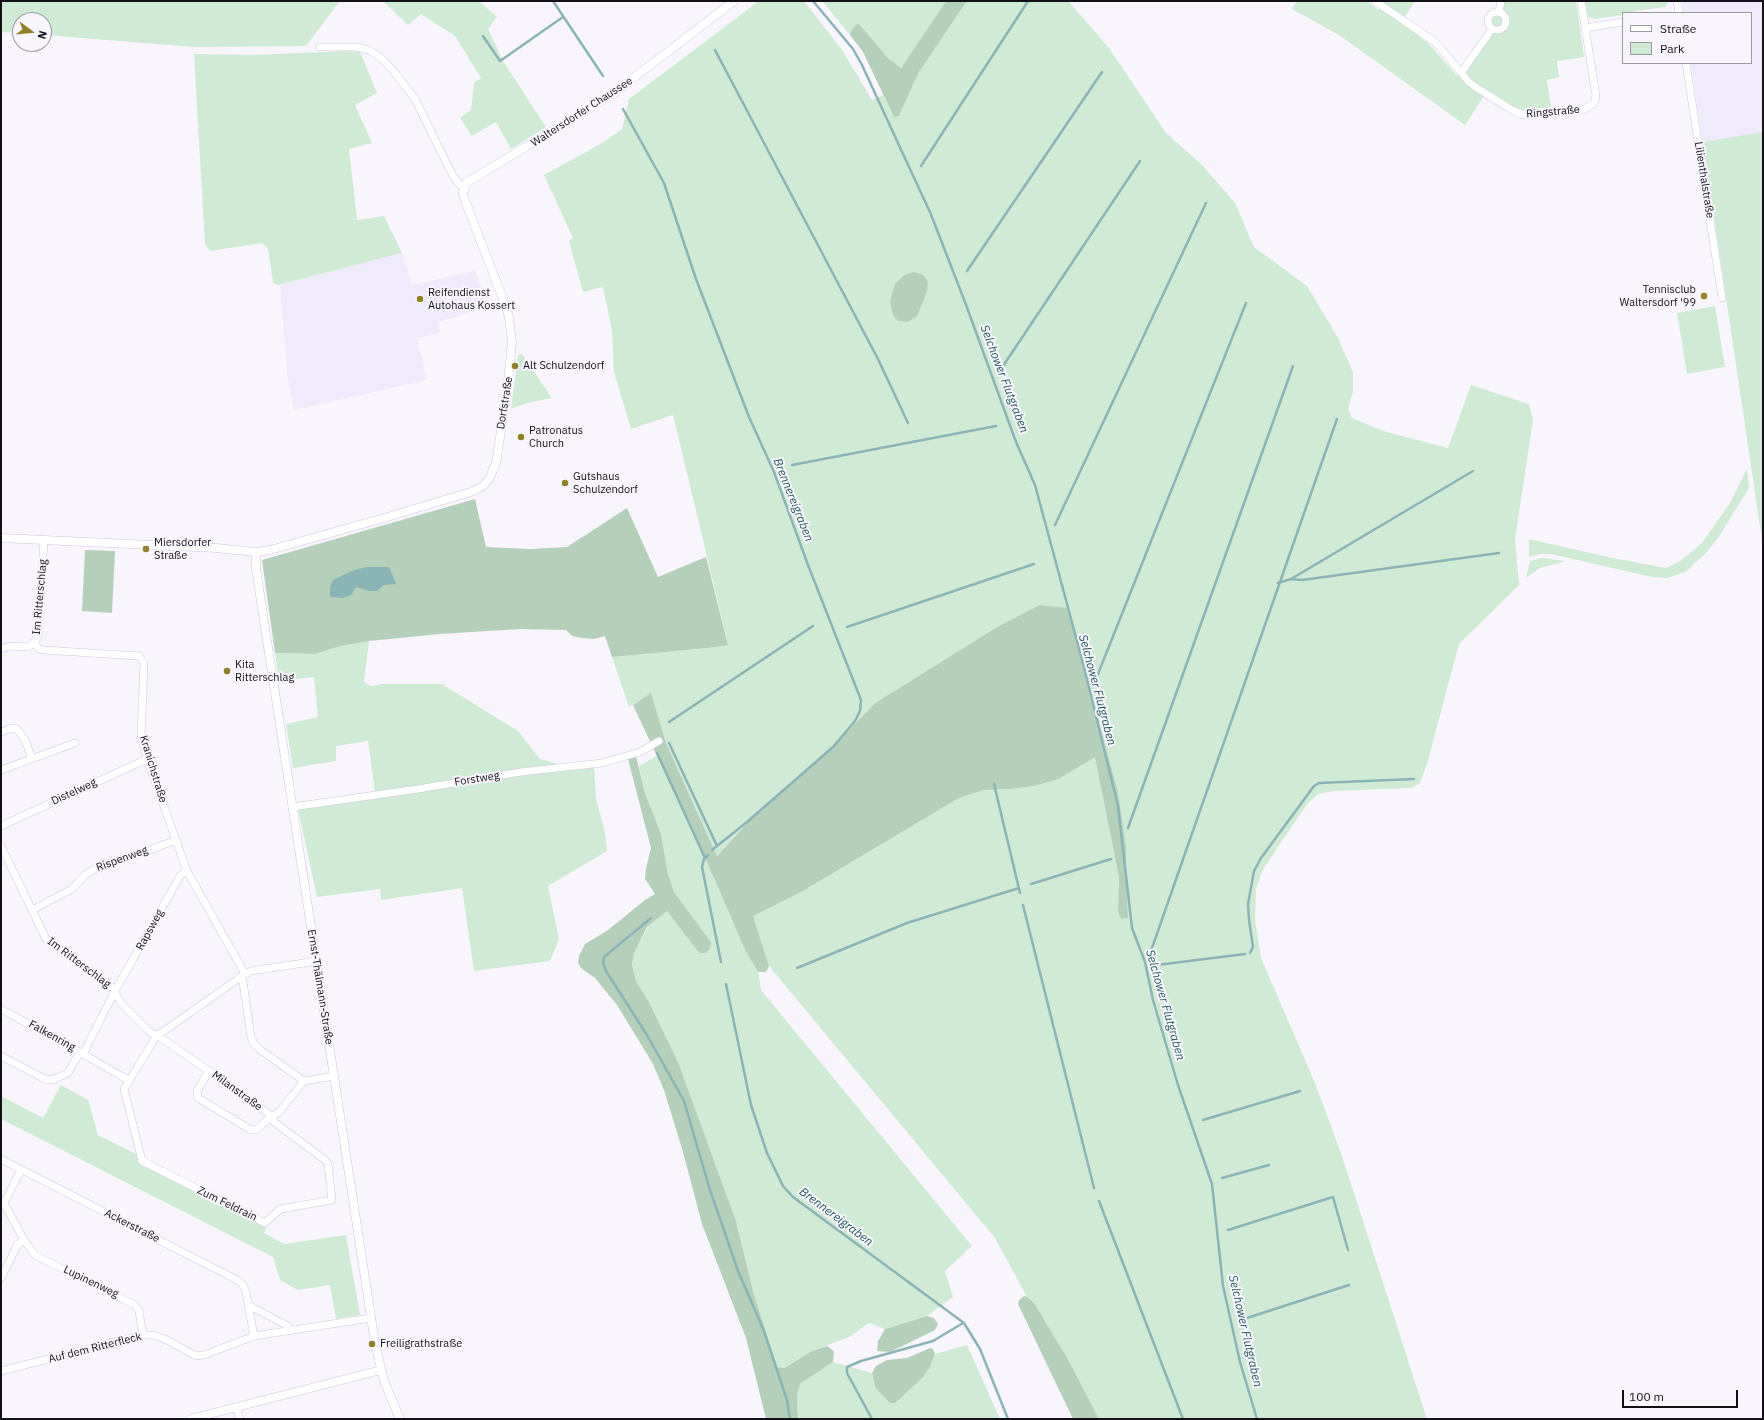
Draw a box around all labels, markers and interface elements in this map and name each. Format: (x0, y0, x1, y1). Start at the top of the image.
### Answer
north arrow (12, 12, 52, 52)
legend (1622, 12, 1752, 64)
text: Straße (1660, 21, 1696, 36)
text: N (35, 29, 50, 41)
text: Park (1660, 41, 1684, 56)
street label: Waltersdorfer Chaussee (529, 74, 635, 150)
street label: Ringstraße (1526, 103, 1580, 121)
street label: Lilienthalstraße (1691, 141, 1717, 219)
place label: Tennisclub Waltersdorf '99 (1620, 283, 1696, 309)
place label: Reifendienst Autohaus Kossert (428, 286, 515, 312)
marker: Tennisclub Waltersdorf '99 (1699, 291, 1709, 301)
marker: Reifendienst Autohaus Kossert (415, 294, 425, 304)
water label: Selchower Flutgraben (977, 323, 1031, 435)
place label: Alt Schulzendorf (523, 359, 604, 373)
marker: Alt Schulzendorf (510, 361, 520, 371)
street label: Dorfstraße (494, 376, 516, 430)
place label: Patronatus Church (529, 424, 583, 450)
marker: Patronatus Church (516, 432, 526, 442)
water label: Brennereigraben (770, 456, 816, 544)
place label: Gutshaus Schulzendorf (573, 470, 638, 496)
marker: Gutshaus Schulzendorf (560, 478, 570, 488)
place label: Miersdorfer Straße (154, 536, 211, 562)
marker: Miersdorfer Straße (141, 544, 151, 554)
street label: Im Ritterschlag (30, 559, 50, 635)
water label: Selchower Flutgraben (1075, 633, 1119, 747)
place label: Kita Ritterschlag (235, 658, 294, 684)
marker: Kita Ritterschlag (222, 666, 232, 676)
street label: Kranichstraße (137, 734, 169, 804)
street label: Forstweg (454, 769, 500, 789)
street label: Distelweg (49, 776, 99, 808)
street label: Rispenweg (94, 844, 150, 874)
street label: Rapsweg (133, 907, 167, 953)
street label: Ernst-Thälmann-Straße (304, 929, 336, 1045)
street label: Im Ritterschlag (45, 935, 113, 991)
water label: Selchower Flutgraben (1142, 948, 1188, 1062)
street label: Falkenring (26, 1018, 78, 1054)
street label: Milanstraße (209, 1068, 265, 1114)
street label: Zum Feldrain (195, 1184, 259, 1224)
water label: Brennereigraben (796, 1185, 876, 1249)
street label: Ackerstraße (102, 1206, 162, 1246)
street label: Lupinenweg (61, 1263, 121, 1301)
water label: Selchower Flutgraben (1225, 1274, 1265, 1388)
street label: Auf dem Ritterfleck (47, 1330, 143, 1366)
place label: Freiligrathstraße (380, 1337, 462, 1351)
marker: Freiligrathstraße (367, 1339, 377, 1349)
scale bar (1624, 1382, 1740, 1408)
text: 100 m (1629, 1389, 1664, 1404)

